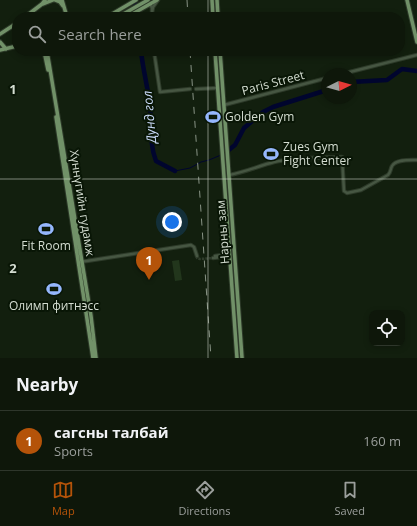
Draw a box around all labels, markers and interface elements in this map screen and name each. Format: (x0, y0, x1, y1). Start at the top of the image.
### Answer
search box (12, 12, 405, 56)
icon: search (26, 23, 48, 45)
text: Search here (58, 24, 142, 44)
street label: Paris Street (240, 66, 306, 99)
north arrow (321, 68, 357, 104)
text: 1 (9, 80, 17, 98)
water label: Дунд гол (138, 90, 160, 146)
sports icon: Golden Gym (204, 108, 222, 126)
place label: Golden Gym (225, 108, 294, 125)
place label: Zues Gym Fight Center (283, 138, 351, 169)
sports icon: Zues Gym Fight Center (262, 145, 280, 163)
street label: Хүннүгийн гудамж (66, 148, 99, 258)
street label: Нарны зам (212, 199, 233, 265)
your location (162, 212, 182, 232)
sports icon: Fit Room (37, 220, 55, 238)
place label: Fit Room (21, 237, 71, 254)
pin: 1 (136, 247, 162, 280)
text: 2 (9, 259, 17, 277)
sports icon: Олимп фитнэсс (45, 280, 63, 298)
place label: Олимп фитнэсс (9, 297, 99, 314)
map controls (369, 310, 405, 346)
button: locate (369, 310, 405, 346)
text: Nearby (16, 373, 78, 396)
text: сагсны талбай (54, 422, 168, 442)
text: 1 (25, 432, 33, 450)
text: 160 m (363, 432, 401, 450)
text: Sports (54, 442, 93, 460)
tab: Map (52, 479, 75, 518)
tab: Directions (179, 479, 231, 518)
tab: Saved (334, 479, 365, 518)

